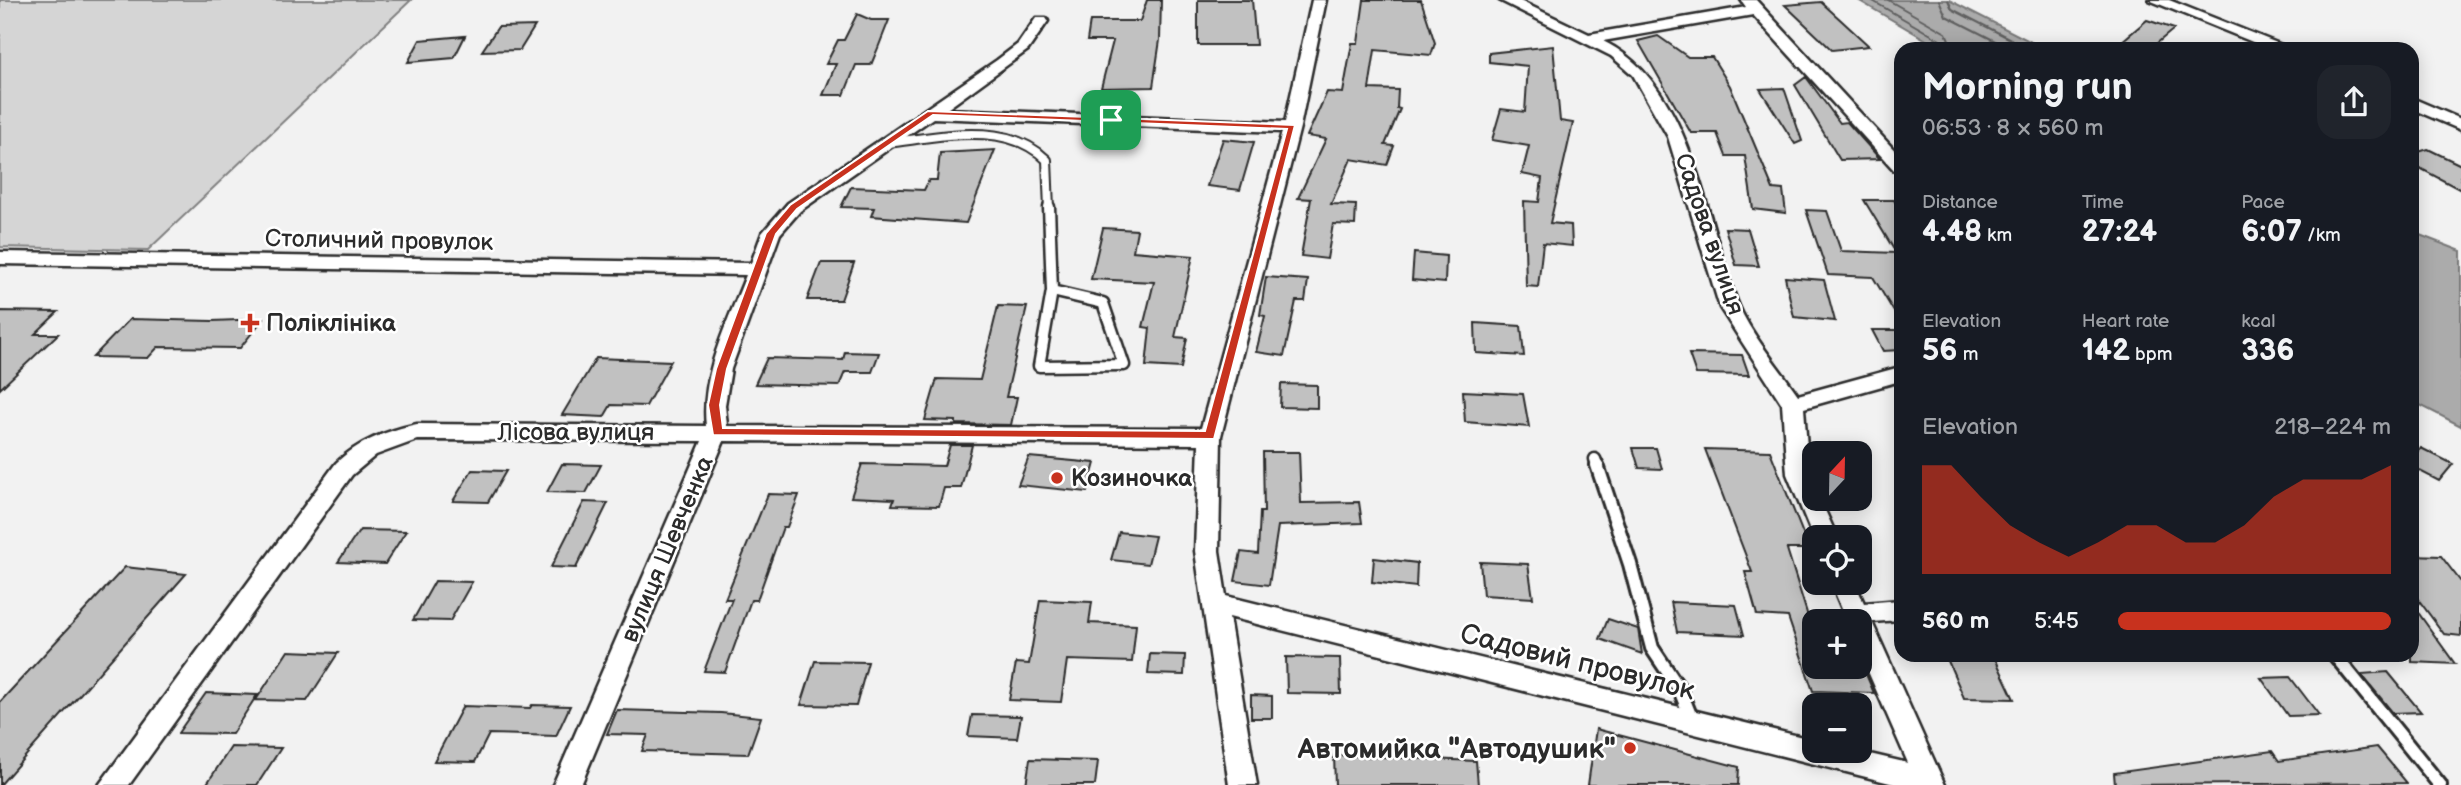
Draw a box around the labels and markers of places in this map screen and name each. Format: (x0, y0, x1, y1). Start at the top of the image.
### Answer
pin (1081, 90, 1141, 150)
place label: Поліклініка (266, 309, 397, 338)
marker: Поліклініка (240, 313, 260, 333)
place label: Козиночка (1071, 464, 1193, 493)
marker: Козиночка (1049, 470, 1065, 486)
place label: Автомийка "Автодушик" (1297, 733, 1616, 766)
marker: Автомийка "Автодушик" (1622, 740, 1638, 756)

